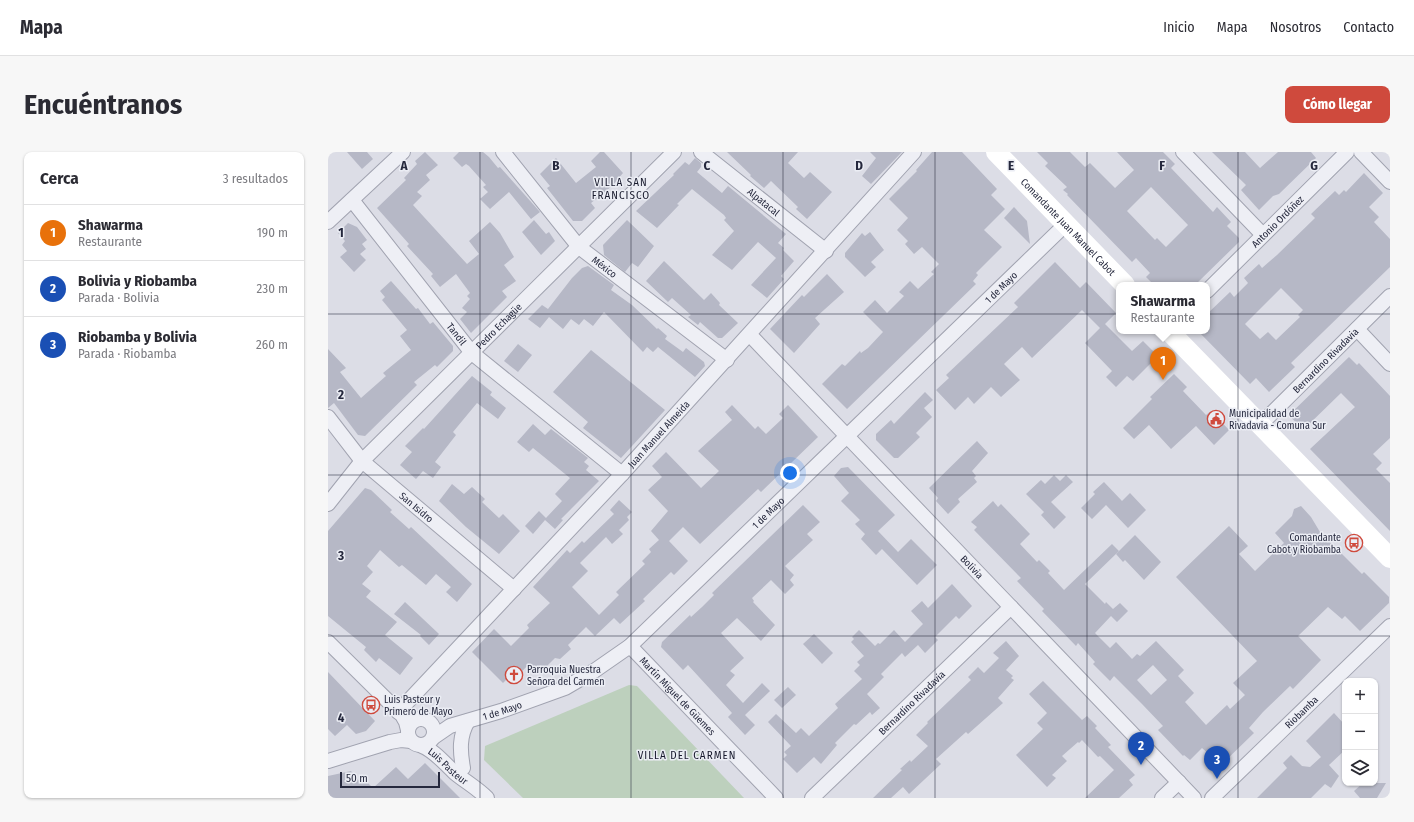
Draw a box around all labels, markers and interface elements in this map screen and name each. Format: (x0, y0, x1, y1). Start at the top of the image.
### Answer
text: Mapa (20, 16, 63, 39)
text: Inicio (1163, 19, 1195, 36)
text: Mapa (1217, 19, 1248, 36)
text: Nosotros (1270, 19, 1321, 36)
text: Contacto (1343, 19, 1394, 36)
button: Cómo llegar (1285, 86, 1390, 123)
text: Encuéntranos (24, 88, 182, 121)
text: A (399, 158, 408, 173)
text: B (552, 158, 560, 173)
text: C (704, 158, 711, 173)
text: D (855, 158, 863, 173)
text: E (1008, 158, 1014, 173)
text: F (1159, 158, 1165, 173)
text: G (1310, 158, 1318, 173)
text: Cerca (40, 168, 79, 189)
text: 3 resultados (223, 171, 288, 186)
district label: VILLA SAN FRANCISCO (592, 176, 650, 202)
street label: Comandante Juan Manuel Cabot (1018, 176, 1118, 279)
street label: Alpatacal (745, 186, 782, 219)
street label: Antonio Ordóñez (1249, 193, 1307, 250)
text: Shawarma (78, 216, 143, 234)
text: 1 (50, 225, 56, 240)
text: 190 m (257, 225, 288, 240)
text: 1 (338, 225, 344, 240)
text: Restaurante (78, 234, 142, 249)
street label: México (589, 254, 619, 281)
street label: 1 de Mayo (983, 269, 1020, 306)
text: Bolivia y Riobamba (78, 272, 197, 290)
text: 2 (50, 281, 56, 296)
text: 230 m (257, 281, 288, 296)
popup (1116, 282, 1210, 334)
text: Parada · Bolivia (78, 290, 159, 305)
text: Shawarma (1131, 292, 1195, 310)
street label: Pedro Echagüe (474, 301, 525, 352)
text: Restaurante (1131, 310, 1195, 325)
street label: Tandil (444, 321, 469, 348)
street label: Bernardino Rivadavia (1291, 326, 1361, 396)
text: Riobamba y Bolivia (78, 328, 197, 346)
text: 3 (50, 337, 56, 352)
text: 260 m (256, 337, 288, 352)
text: Parada · Riobamba (78, 346, 177, 361)
pin: 1 (1150, 347, 1176, 380)
text: 2 (337, 387, 344, 402)
street label: Juan Manuel Almeida (626, 398, 693, 471)
place label: Municipalidad de Rivadavia - Comuna Sur (1229, 408, 1326, 432)
public building icon: Municipalidad de Rivadavia - Comuna Sur (1206, 409, 1226, 429)
your location (780, 463, 800, 483)
street label: San Isidro (396, 490, 435, 525)
street label: 1 de Mayo (750, 495, 787, 532)
place label: Comandante Cabot y Riobamba (1267, 532, 1341, 556)
bus stop icon: Comandante Cabot y Riobamba (1344, 533, 1364, 553)
text: 3 (337, 548, 344, 563)
street label: Bolivia (958, 553, 985, 582)
street label: Martín Miguel de Güemes (637, 655, 717, 738)
place label: Parroquia Nuestra Señora del Carmen (527, 664, 604, 688)
church icon: Parroquia Nuestra Señora del Carmen (504, 665, 524, 685)
street label: Bernardino Rivadavia (877, 669, 948, 738)
map controls (1342, 678, 1378, 786)
button: + (1342, 678, 1378, 714)
place label: Luis Pasteur y Primero de Mayo (384, 694, 453, 718)
street label: Riobamba (1283, 694, 1321, 731)
bus stop icon: Luis Pasteur y Primero de Mayo (361, 695, 381, 715)
street label: 1 de Mayo (482, 699, 524, 723)
text: 4 (338, 710, 345, 725)
button: − (1342, 714, 1378, 750)
pin: 2 (1128, 732, 1154, 765)
street label: Luis Pasteur (425, 746, 470, 788)
pin: 3 (1204, 746, 1230, 779)
district label: VILLA DEL CARMEN (638, 749, 736, 762)
button: layers (1342, 750, 1378, 786)
scale bar (340, 770, 440, 789)
text: 50 m (346, 772, 368, 785)

